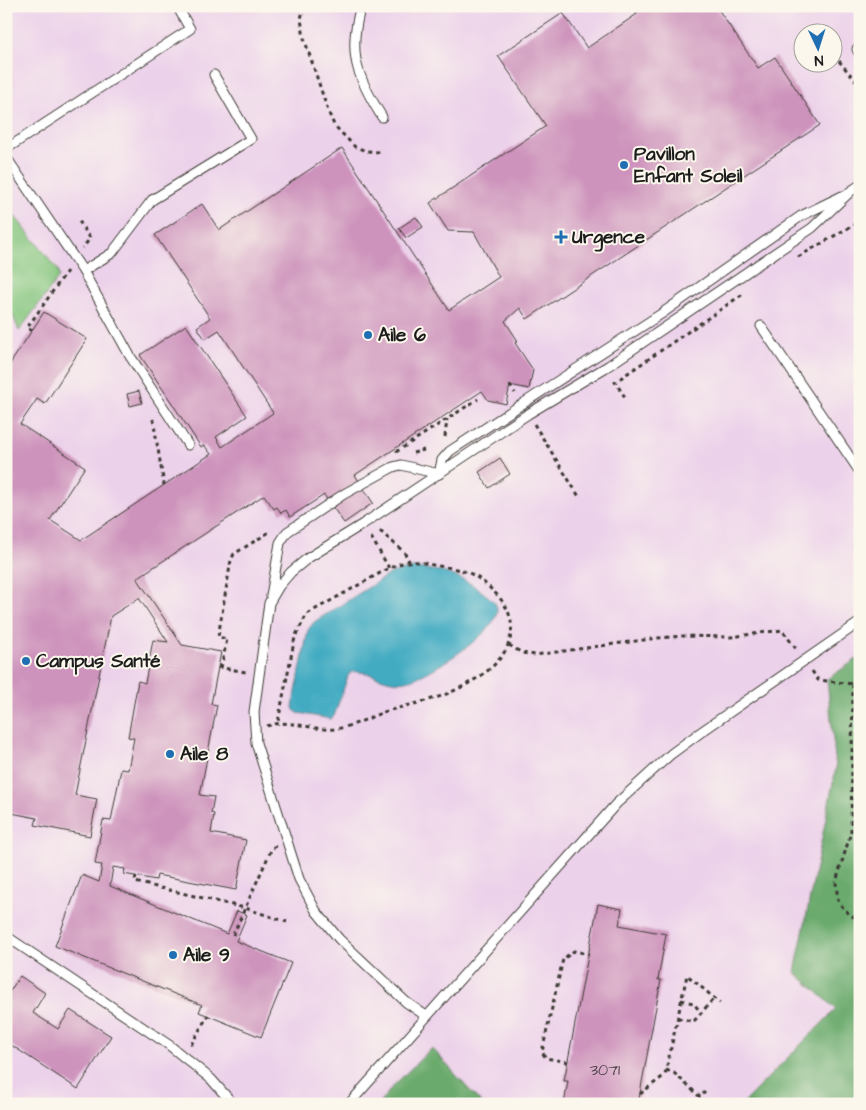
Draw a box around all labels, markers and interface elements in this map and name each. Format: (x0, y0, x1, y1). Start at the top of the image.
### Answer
north arrow (794, 22, 844, 72)
text: N (814, 50, 824, 70)
place label: Pavillon Enfant Soleil (634, 141, 743, 190)
marker: Pavillon Enfant Soleil (618, 159, 630, 171)
place label: Urgence (572, 224, 646, 252)
marker: Urgence (554, 230, 568, 244)
place label: Aile 6 (378, 322, 426, 349)
marker: Aile 6 (362, 329, 374, 341)
place label: Campus Santé (36, 648, 161, 675)
marker: Campus Santé (20, 655, 32, 667)
place label: Aile 8 (180, 741, 229, 768)
marker: Aile 8 (164, 748, 176, 760)
place label: Aile 9 (183, 942, 230, 969)
marker: Aile 9 (167, 949, 179, 961)
house number: 3071 (590, 1059, 620, 1081)

